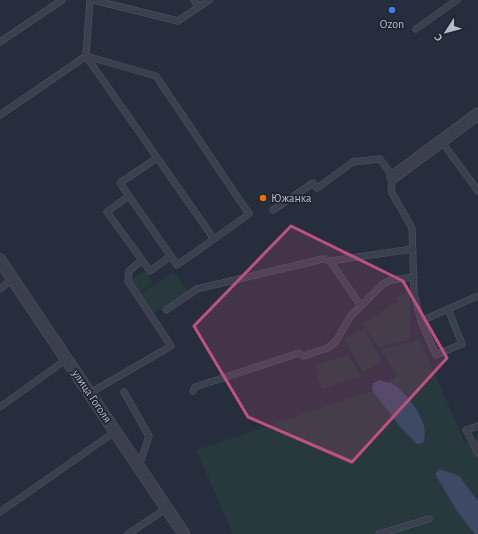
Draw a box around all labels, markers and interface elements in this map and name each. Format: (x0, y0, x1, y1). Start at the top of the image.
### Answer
marker: Ozon (387, 5, 397, 15)
north arrow (426, 12, 466, 52)
place label: Ozon (380, 18, 404, 30)
text: С (432, 32, 445, 43)
place label: Южанка (271, 192, 312, 204)
marker: Южанка (258, 193, 268, 203)
street label: улица Гоголя (69, 367, 114, 425)

